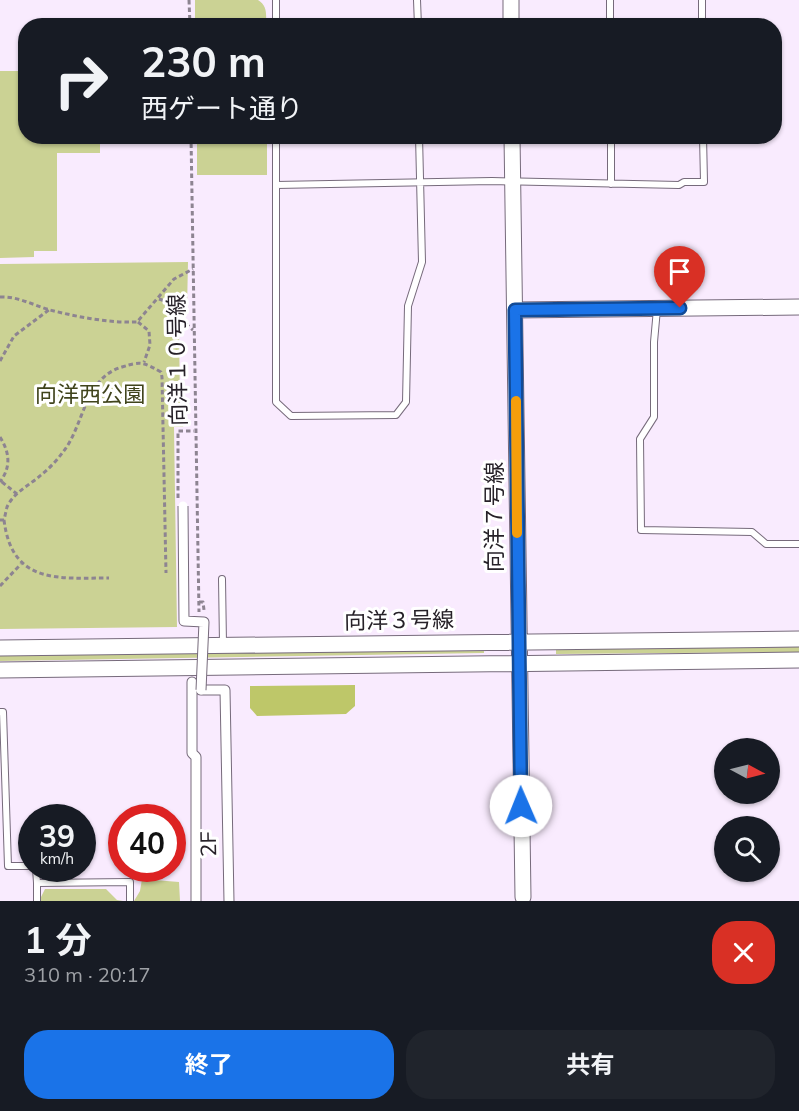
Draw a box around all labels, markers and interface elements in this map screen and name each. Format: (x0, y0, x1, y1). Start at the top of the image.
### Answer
text: 230 m (141, 35, 266, 88)
icon: right (42, 42, 120, 120)
text: 西ゲート通り (141, 91, 303, 125)
pin (654, 246, 705, 308)
icon: arrive (663, 255, 696, 288)
street label: 向洋１０号線 (162, 294, 192, 426)
park label: 向洋西公園 (35, 380, 145, 408)
street label: 向洋７号線 (480, 462, 508, 572)
street label: 向洋３号線 (344, 605, 454, 635)
north arrow (714, 738, 780, 804)
map controls (714, 738, 780, 882)
position arrow (489, 774, 553, 838)
speed limit sign: 40 (108, 804, 186, 882)
button: search (714, 816, 780, 882)
text: 39 (39, 817, 75, 855)
street label: 2F (194, 831, 222, 857)
text: km/h (40, 849, 74, 868)
text: 1 分 (24, 917, 91, 962)
button: close (712, 921, 775, 984)
text: 310 m · 20:17 (24, 962, 150, 987)
button: 終了 (24, 1030, 394, 1099)
button: 共有 (406, 1030, 775, 1099)

